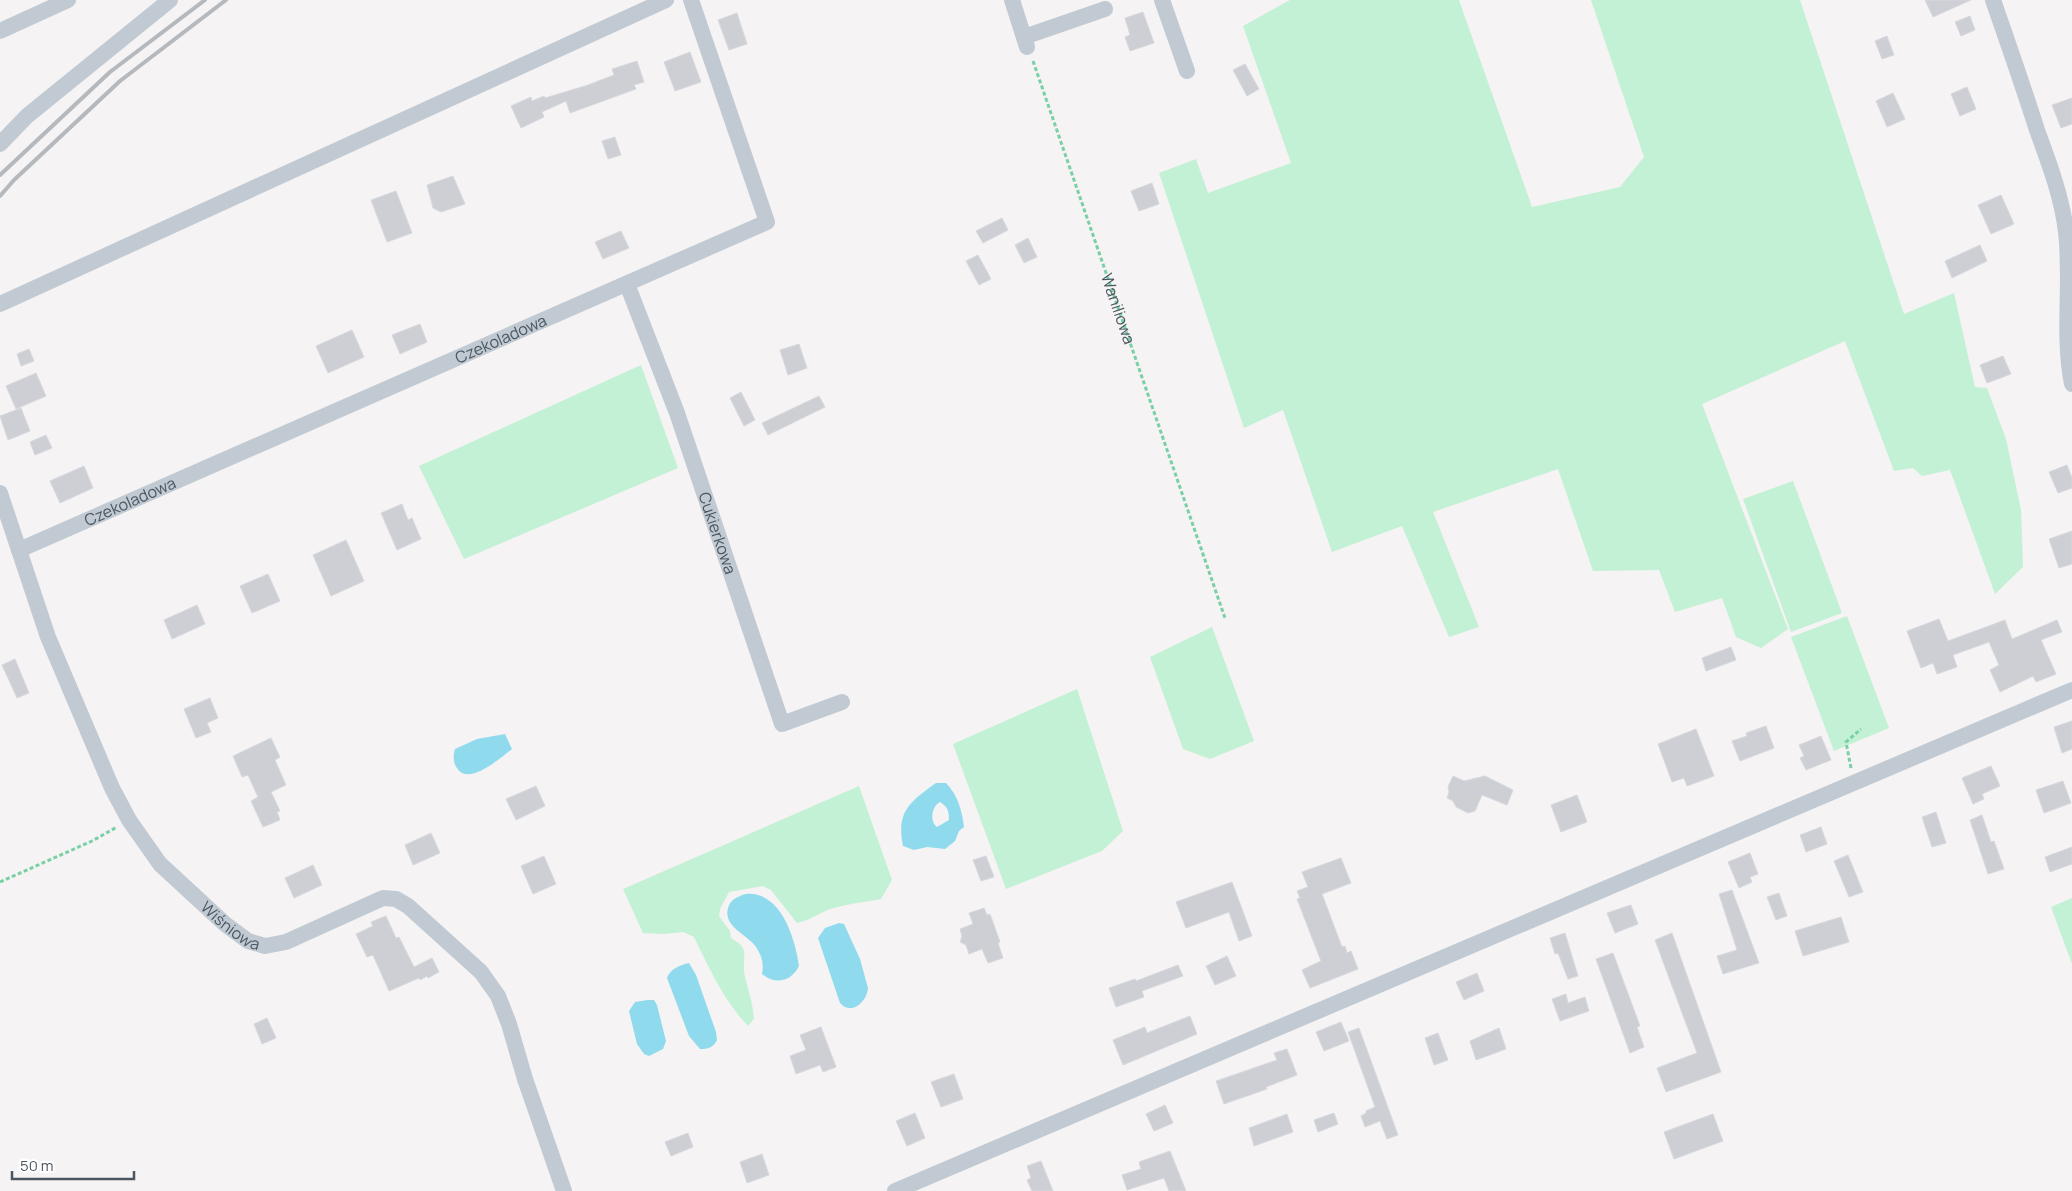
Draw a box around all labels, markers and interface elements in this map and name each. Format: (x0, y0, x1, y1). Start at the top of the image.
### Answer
street label: Waniliowa (1096, 270, 1141, 347)
street label: Czekoladowa (451, 309, 550, 368)
street label: Czekoladowa (81, 472, 179, 531)
street label: Cukierkowa (693, 489, 742, 577)
street label: Wiśniowa (196, 896, 263, 955)
scale bar (12, 1148, 135, 1180)
text: 50 m (20, 1155, 54, 1176)

